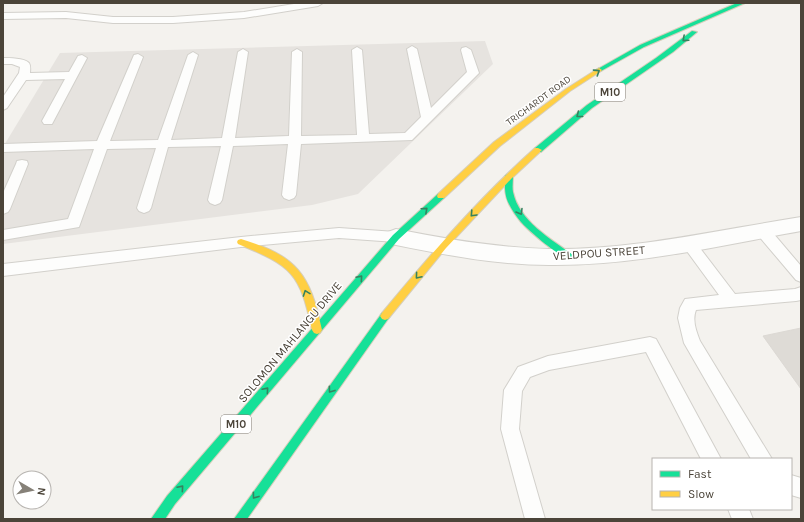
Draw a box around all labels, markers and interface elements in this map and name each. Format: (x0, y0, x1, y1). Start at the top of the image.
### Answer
one-way arrow (682, 35, 689, 42)
one-way arrow (593, 69, 600, 76)
street label: TRICHARDT ROAD (504, 73, 573, 128)
road number: M10 (595, 83, 625, 101)
one-way arrow (576, 110, 583, 117)
one-way arrow (420, 208, 428, 215)
one-way arrow (515, 208, 522, 215)
one-way arrow (471, 210, 478, 217)
street label: VELDPOU STREET (553, 243, 645, 263)
one-way arrow (415, 271, 422, 279)
one-way arrow (355, 276, 362, 283)
street label: SOLOMON MAHLANGU DRIVE (235, 279, 345, 405)
one-way arrow (303, 289, 311, 296)
one-way arrow (329, 386, 336, 393)
one-way arrow (261, 387, 268, 394)
road number: M10 (221, 415, 251, 433)
legend (652, 458, 792, 510)
text: Fast (688, 467, 712, 481)
north arrow (12, 470, 52, 510)
one-way arrow (177, 486, 184, 493)
text: N (34, 487, 48, 496)
text: Slow (688, 487, 714, 501)
one-way arrow (252, 492, 260, 499)

